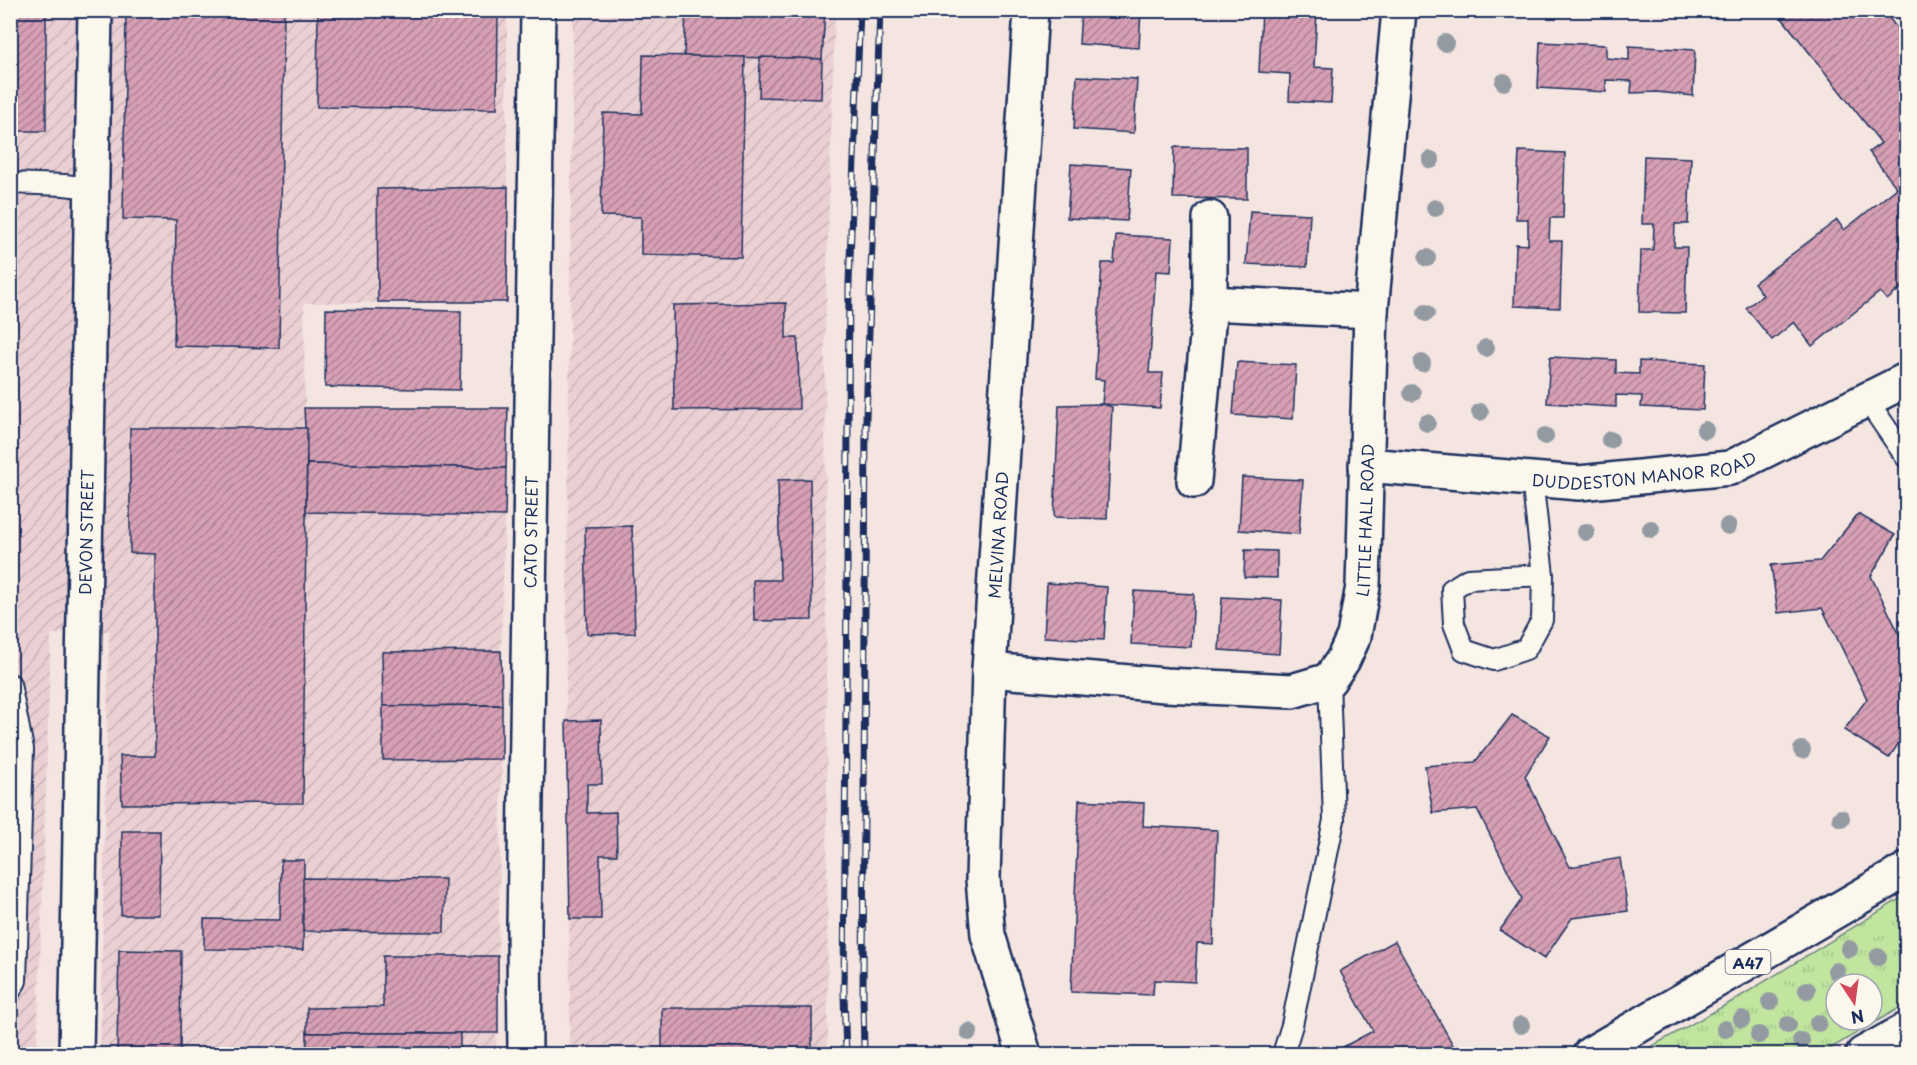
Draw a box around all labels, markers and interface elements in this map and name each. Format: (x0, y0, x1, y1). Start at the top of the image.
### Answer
street label: LITTLE HALL ROAD (1349, 443, 1379, 598)
street label: DUDDESTON MANOR ROAD (1531, 445, 1760, 495)
street label: DEVON STREET (72, 469, 99, 595)
street label: MELVINA ROAD (982, 471, 1014, 599)
street label: CATO STREET (517, 475, 543, 589)
road number: A47 (1726, 950, 1770, 974)
north arrow (1824, 972, 1884, 1032)
text: N (1849, 1004, 1866, 1031)

